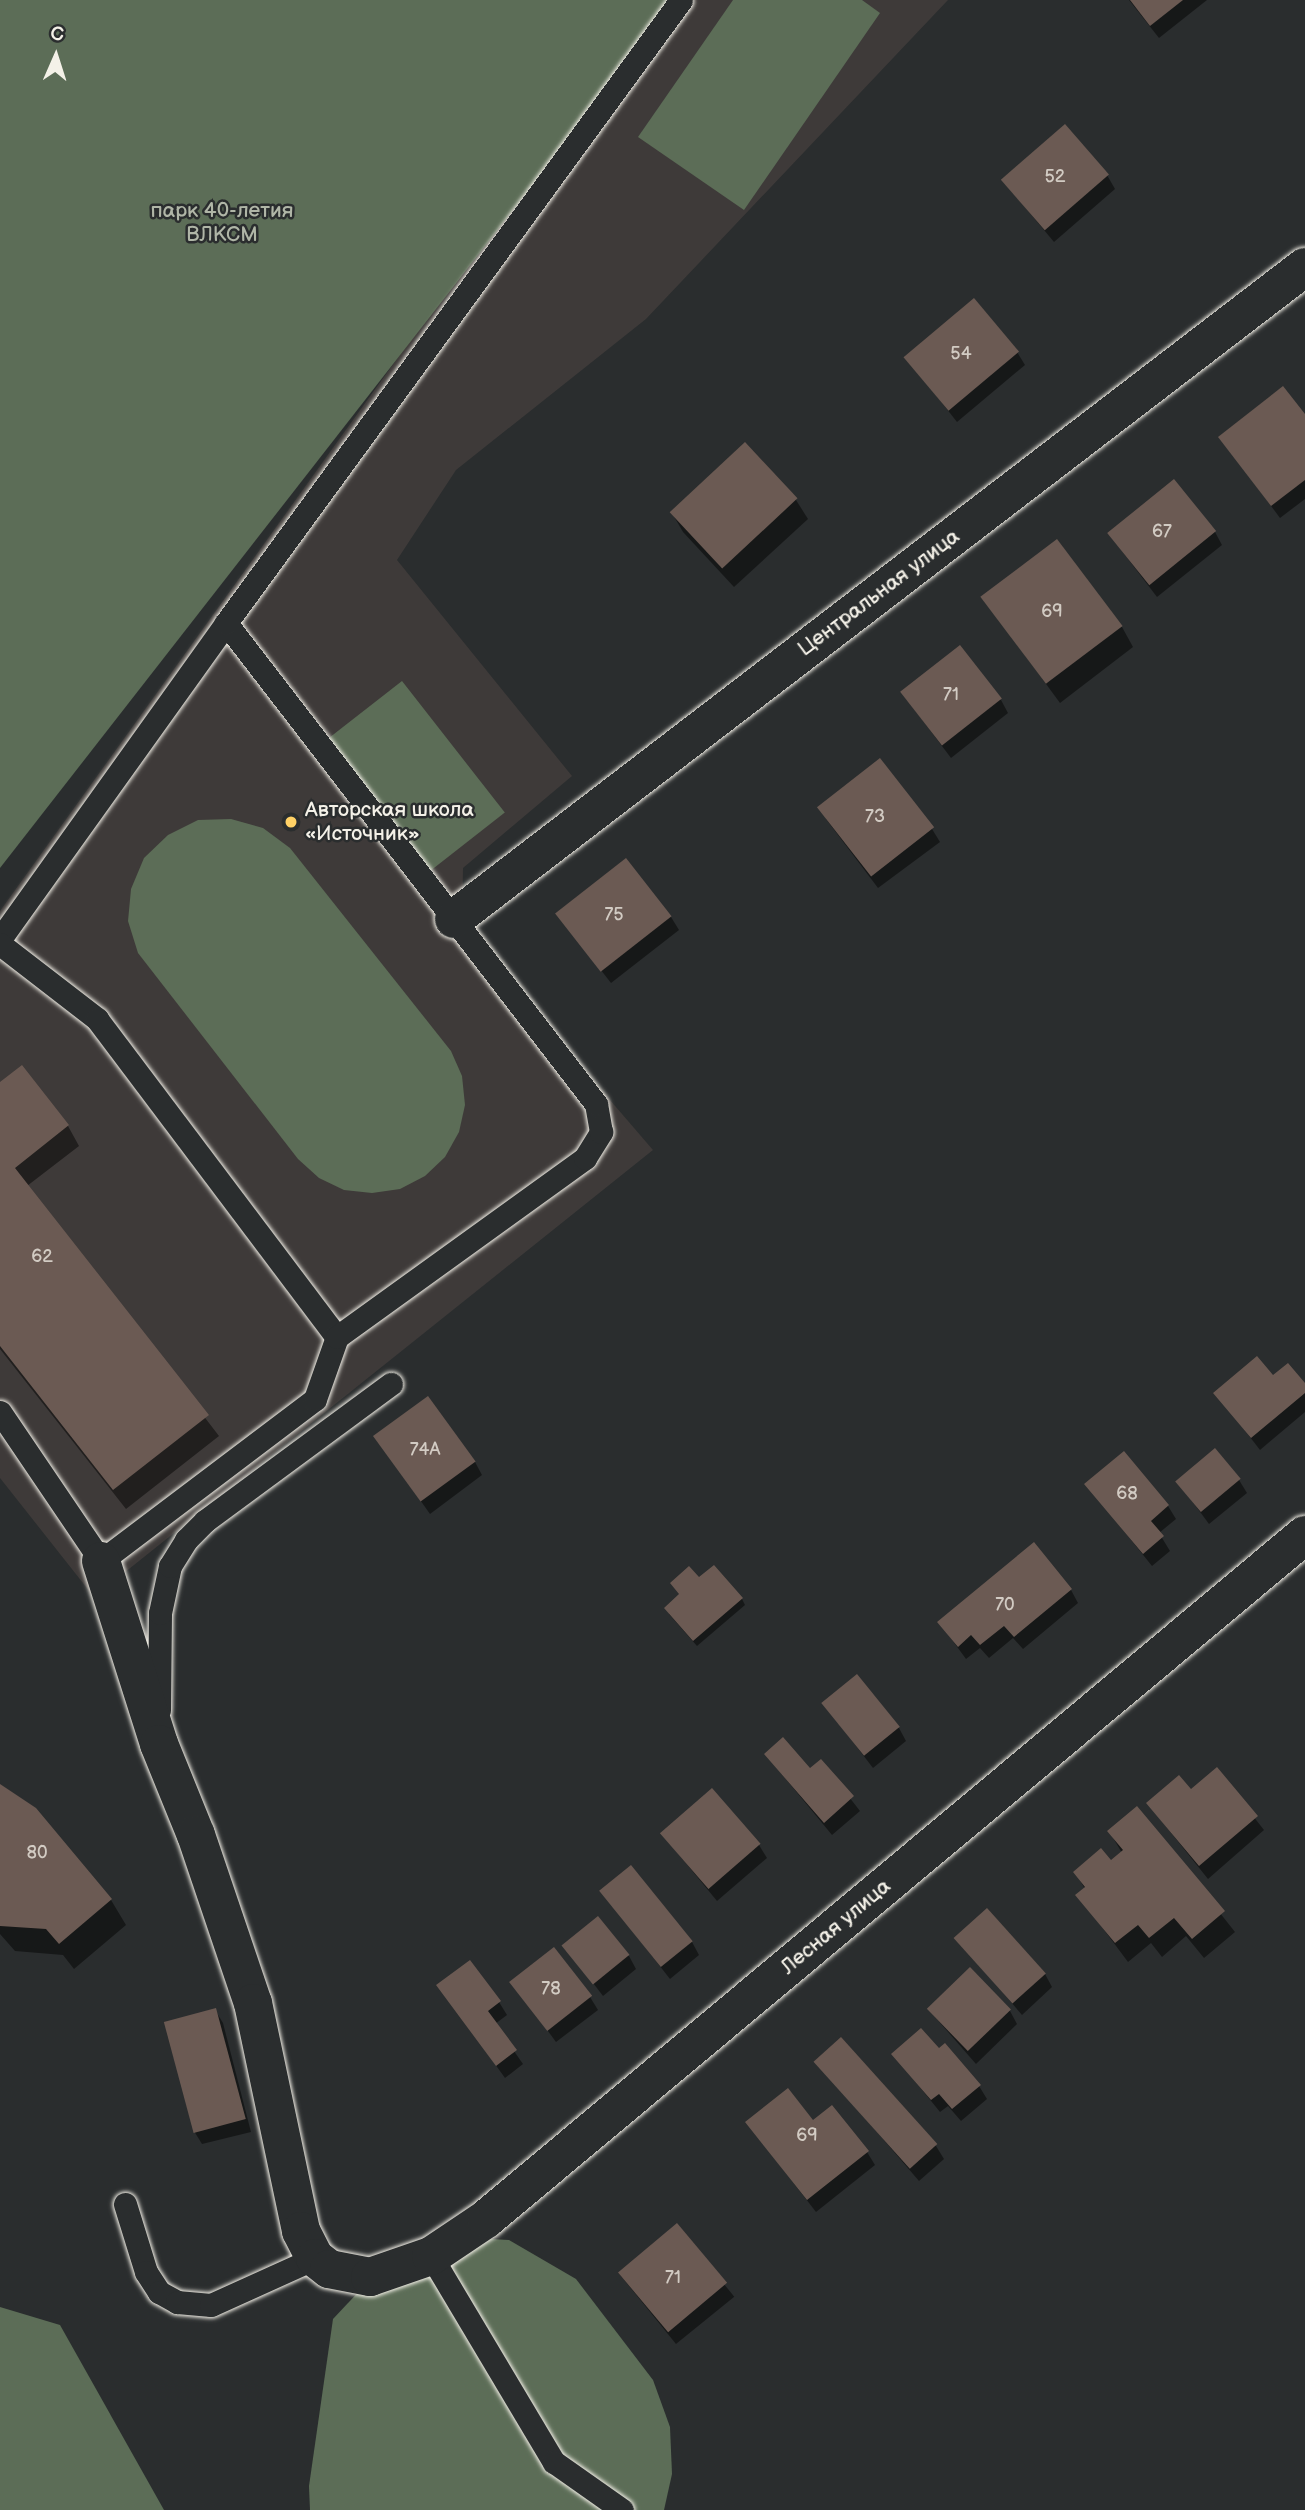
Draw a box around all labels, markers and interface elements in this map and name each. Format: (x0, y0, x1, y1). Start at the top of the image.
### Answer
north arrow (21, 21, 91, 91)
text: С (50, 23, 64, 46)
house number: 52 (1045, 166, 1065, 188)
park label: парк 40-летия ВЛКСМ (151, 198, 293, 248)
house number: 54 (950, 343, 972, 365)
house number: 67 (1152, 521, 1172, 543)
street label: Центральная улица (793, 524, 965, 662)
house number: 69 (1041, 601, 1063, 623)
house number: 71 (943, 684, 959, 706)
place label: Авторская школа «Источник» (305, 797, 474, 847)
house number: 73 (865, 806, 885, 828)
marker: Авторская школа «Источник» (283, 814, 299, 830)
house number: 75 (604, 904, 624, 926)
house number: 62 (31, 1246, 53, 1268)
house number: 74А (410, 1439, 440, 1461)
house number: 68 (1116, 1483, 1138, 1505)
house number: 70 (995, 1594, 1015, 1616)
house number: 80 (26, 1842, 48, 1864)
street label: Лесная улица (776, 1874, 896, 1980)
house number: 78 (541, 1978, 561, 2000)
house number: 69 (796, 2125, 818, 2147)
house number: 71 (665, 2267, 681, 2289)

